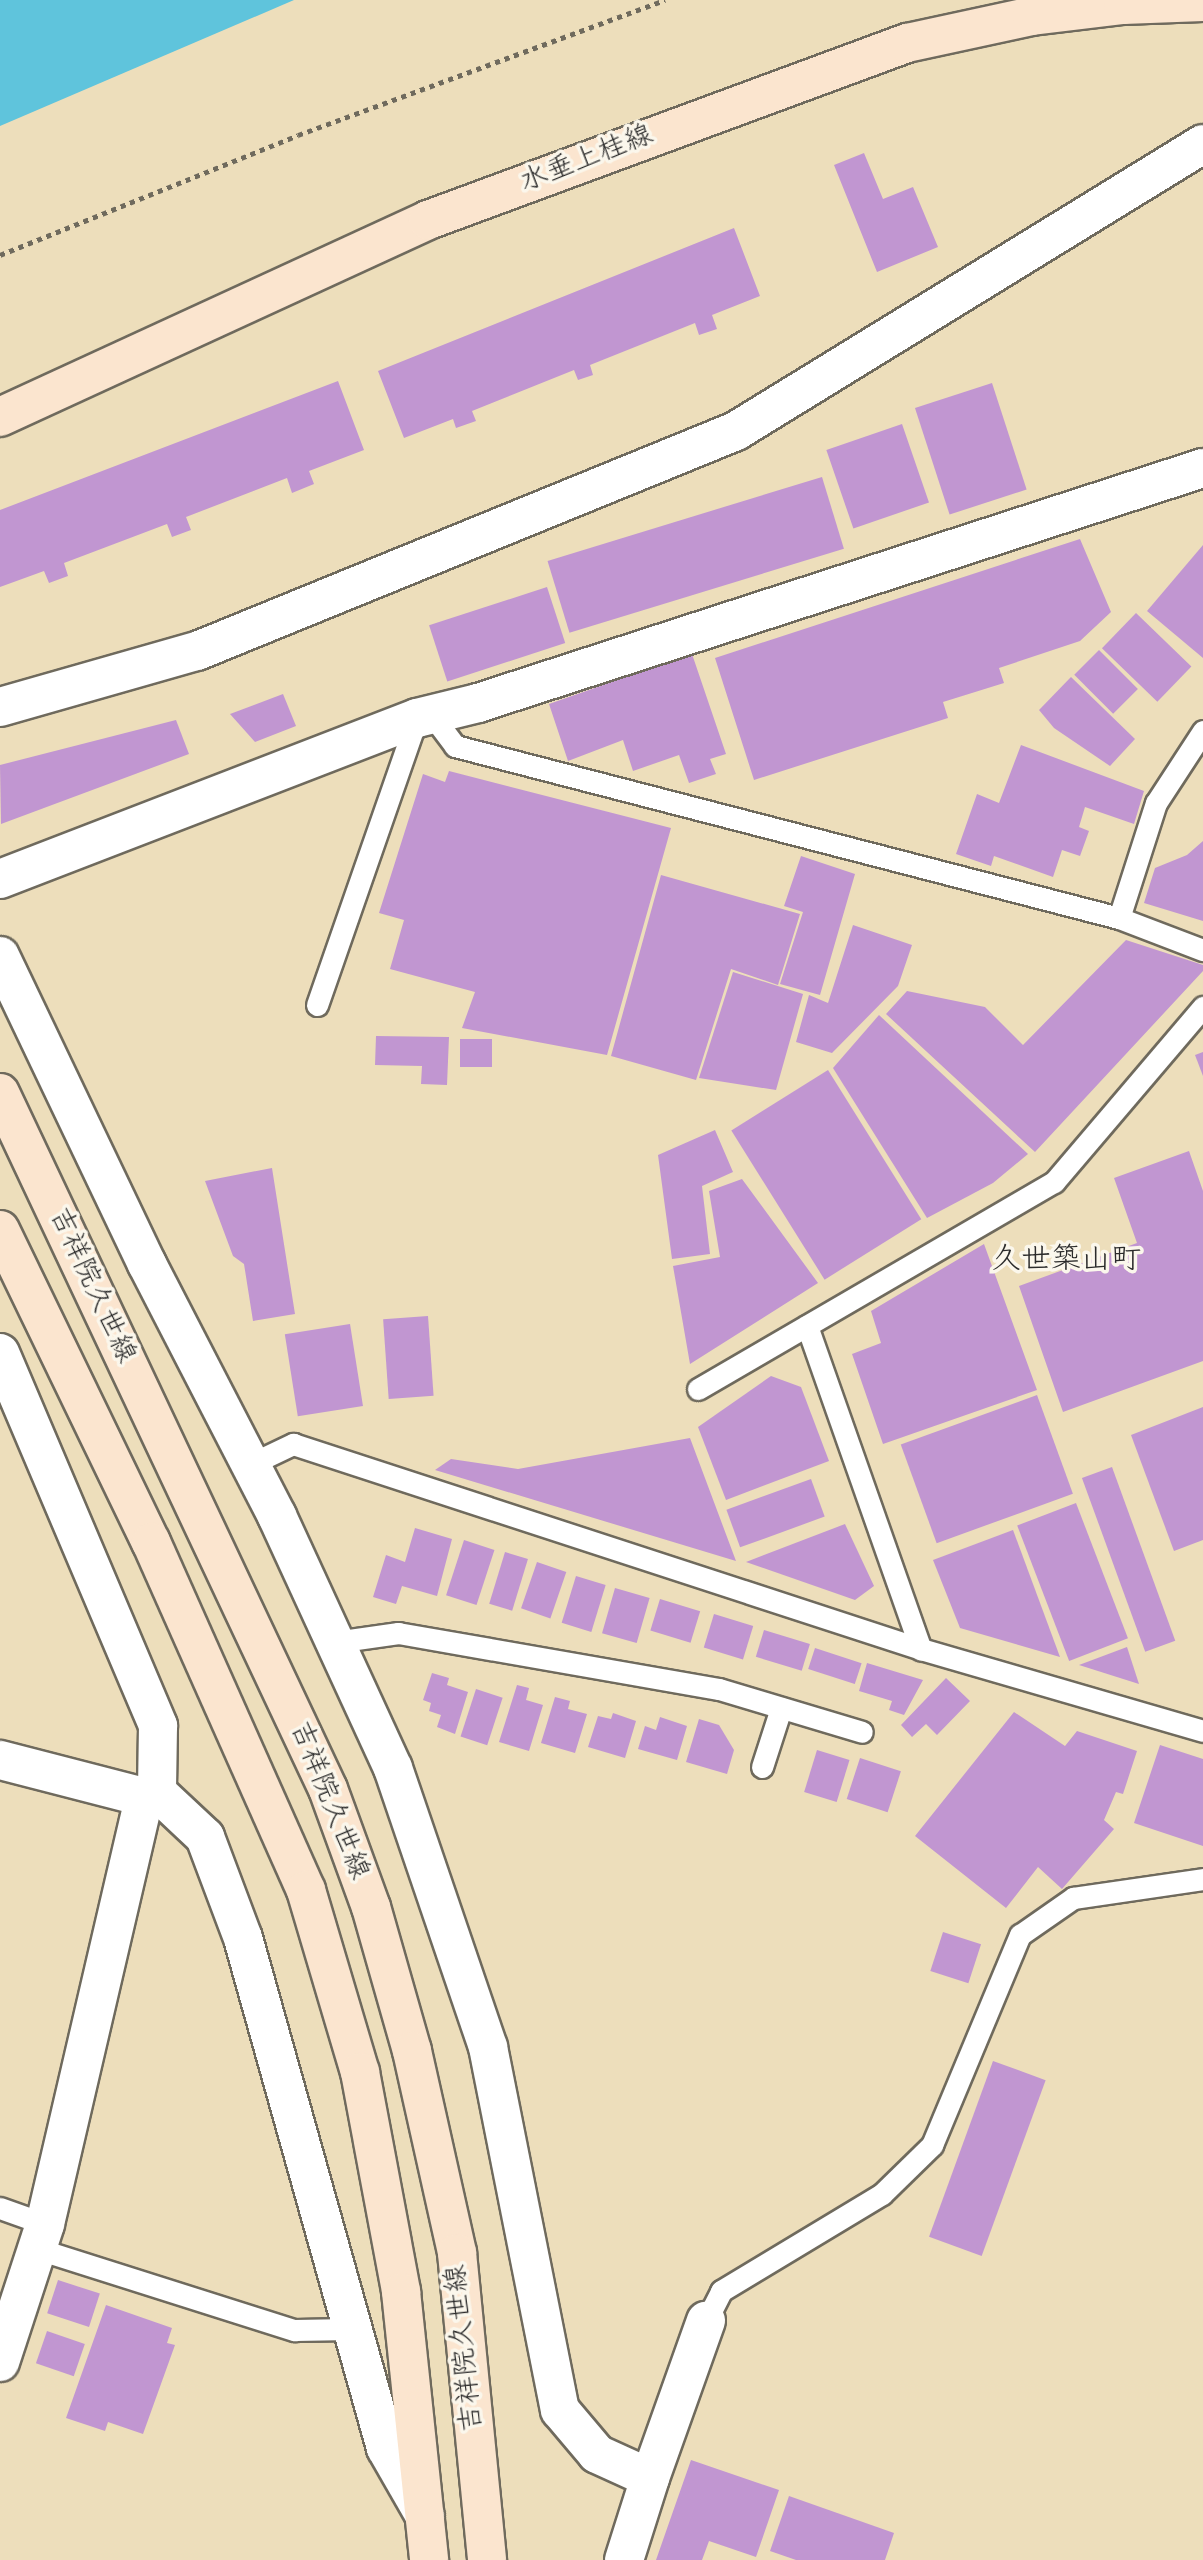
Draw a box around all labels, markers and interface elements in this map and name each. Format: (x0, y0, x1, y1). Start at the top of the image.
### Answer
street label: 水垂上桂線 (516, 119, 658, 201)
street label: 吉祥院久世線 (40, 1203, 142, 1369)
district label: 久世築山町 (991, 1243, 1141, 1279)
street label: 吉祥院久世線 (281, 1717, 375, 1885)
street label: 吉祥院久世線 (441, 2263, 491, 2433)

